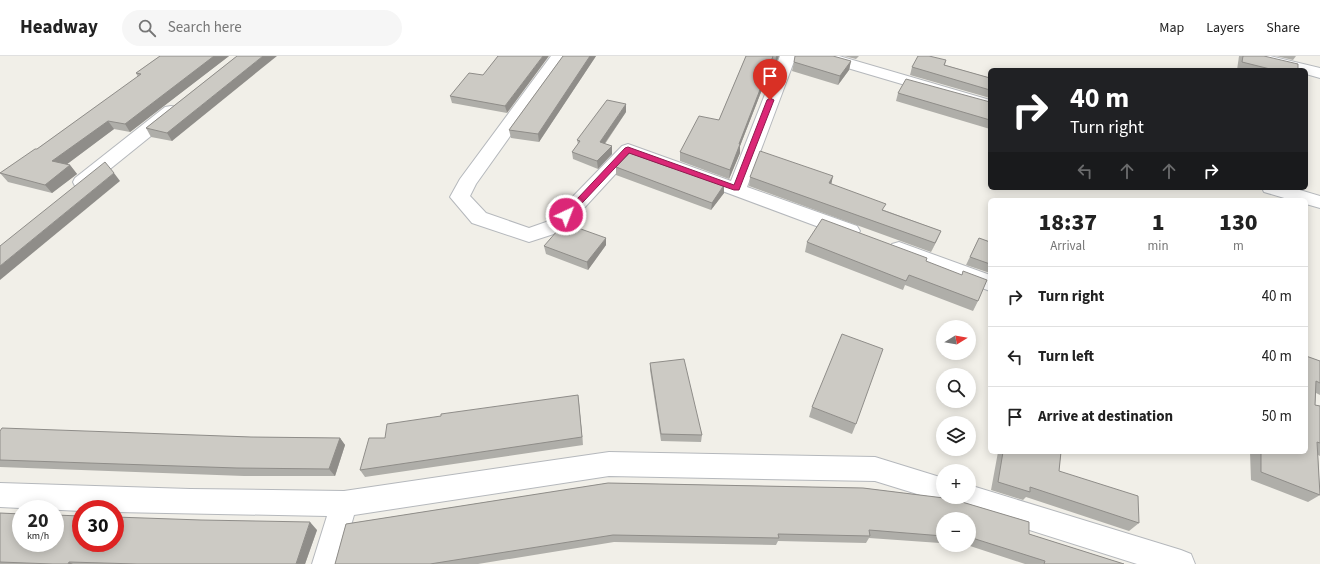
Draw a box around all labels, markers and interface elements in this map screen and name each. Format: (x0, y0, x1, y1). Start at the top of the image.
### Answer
search box (122, 10, 402, 46)
text: Headway (20, 14, 98, 41)
icon: search (136, 17, 158, 39)
text: Search here (168, 17, 242, 38)
text: Map (1159, 18, 1184, 38)
text: Layers (1206, 18, 1244, 38)
text: Share (1266, 18, 1300, 38)
pin (753, 59, 787, 100)
icon: arrive (759, 65, 781, 87)
text: 40 m (1070, 78, 1129, 118)
icon: right (1004, 84, 1056, 136)
text: Turn right (1070, 115, 1144, 140)
icon: left (1074, 160, 1096, 182)
icon: ahead (1116, 160, 1138, 182)
icon: ahead (1158, 160, 1180, 182)
icon: right (1200, 160, 1222, 182)
position arrow (545, 194, 587, 236)
text: 18:37 (1038, 205, 1097, 240)
text: 1 (1152, 205, 1165, 240)
text: 130 (1219, 205, 1258, 240)
text: Arrival (1050, 237, 1085, 255)
text: min (1148, 237, 1169, 255)
text: m (1233, 237, 1244, 255)
icon: right (1004, 286, 1026, 308)
text: Turn right (1038, 286, 1104, 307)
text: 40 m (1262, 286, 1292, 307)
north arrow (936, 320, 976, 360)
map controls (936, 320, 976, 552)
icon: left (1004, 346, 1026, 368)
text: Turn left (1038, 346, 1094, 367)
text: 40 m (1262, 346, 1292, 367)
button: search (936, 368, 976, 408)
icon: arrive (1004, 406, 1026, 428)
text: Arrive at destination (1038, 406, 1173, 427)
text: 50 m (1262, 406, 1292, 427)
button: layers (936, 416, 976, 456)
button: + (936, 464, 976, 504)
speed limit sign: 30 (72, 500, 124, 552)
text: 20 (27, 507, 49, 535)
button: − (936, 512, 976, 552)
text: km/h (27, 529, 49, 543)

